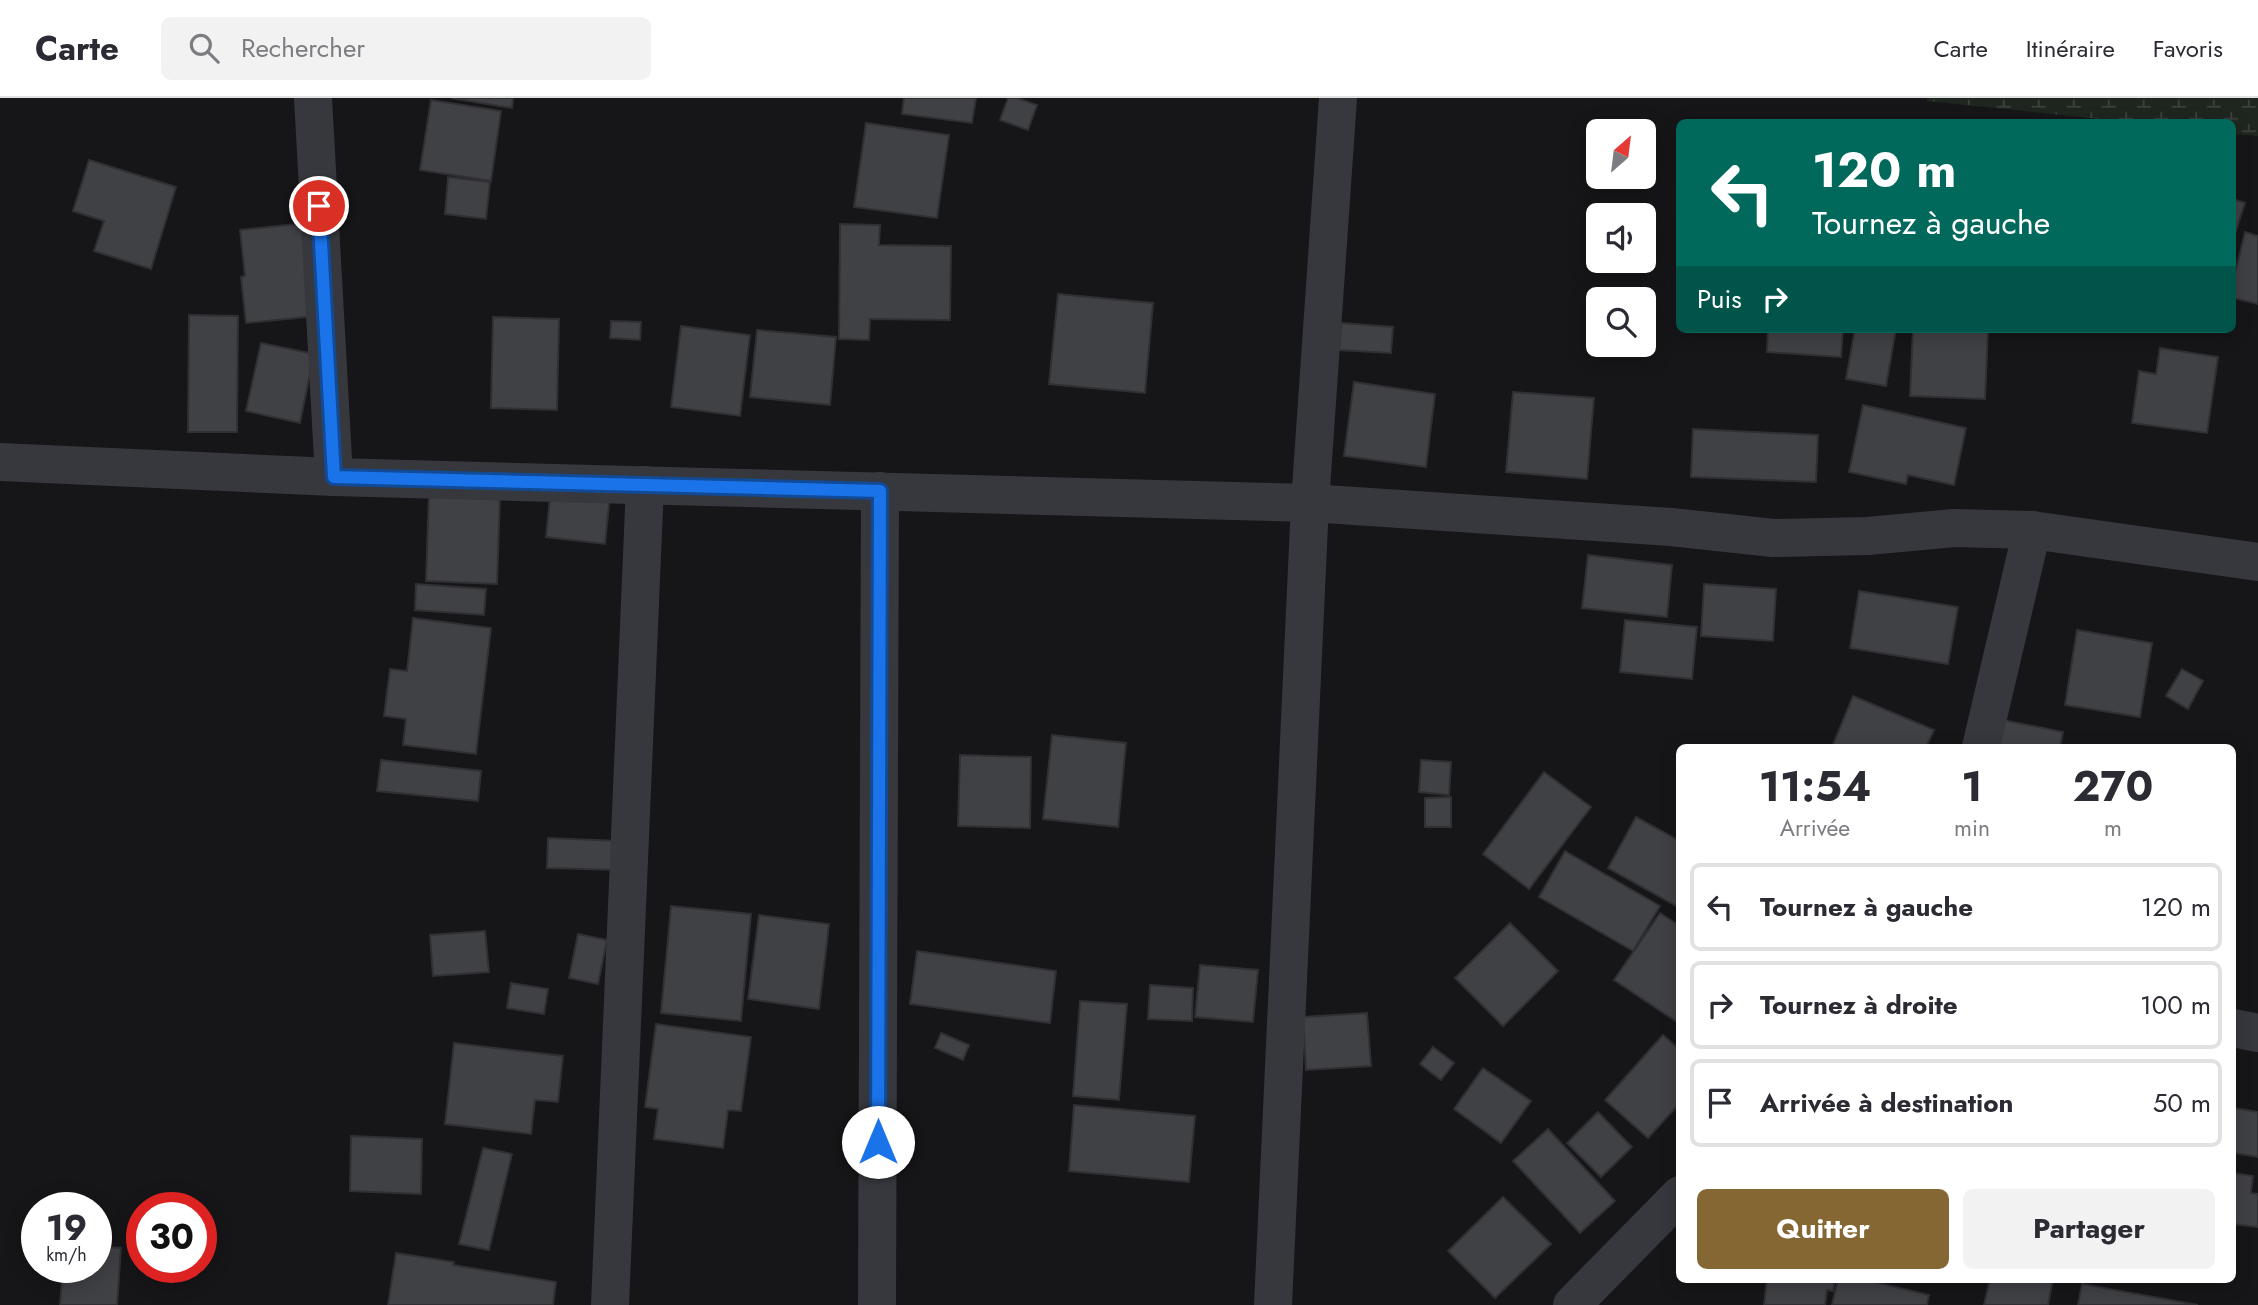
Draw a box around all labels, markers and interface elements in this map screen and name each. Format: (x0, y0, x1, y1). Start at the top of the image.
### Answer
search box (161, 17, 651, 80)
text: Carte (35, 25, 119, 72)
icon: search (185, 29, 223, 67)
text: Rechercher (241, 29, 365, 67)
text: Carte (1933, 31, 1988, 66)
text: Itinéraire (2026, 31, 2115, 66)
text: Favoris (2153, 31, 2223, 66)
north arrow (1586, 119, 1656, 189)
map controls (1586, 119, 1656, 357)
text: 120 m (1812, 135, 1956, 205)
icon: left (1697, 147, 1788, 238)
pin (289, 176, 349, 236)
icon: arrive (300, 187, 338, 225)
text: Tournez à gauche (1812, 200, 2050, 246)
button: sound (1586, 203, 1656, 273)
text: Puis (1697, 280, 1742, 318)
icon: right (1756, 280, 1794, 318)
button: search (1586, 287, 1656, 357)
text: 11:54 (1759, 756, 1871, 817)
text: 1 (1961, 756, 1983, 817)
text: 270 (2073, 756, 2153, 817)
text: Arrivée (1780, 811, 1850, 845)
text: min (1954, 811, 1990, 845)
text: m (2104, 811, 2122, 845)
icon: left (1701, 888, 1739, 926)
text: Tournez à gauche (1760, 888, 1973, 926)
text: 120 m (2141, 888, 2211, 926)
icon: right (1701, 986, 1739, 1024)
text: Tournez à droite (1760, 986, 1958, 1024)
text: 100 m (2140, 986, 2211, 1024)
icon: arrive (1701, 1084, 1739, 1122)
text: Arrivée à destination (1760, 1084, 2013, 1122)
text: 50 m (2153, 1084, 2211, 1122)
position arrow (841, 1105, 915, 1179)
button: Quitter (1697, 1189, 1949, 1269)
button: Partager (1963, 1189, 2215, 1269)
speed limit sign: 30 (126, 1192, 217, 1283)
text: 19 (46, 1203, 87, 1253)
text: km/h (46, 1242, 87, 1268)

